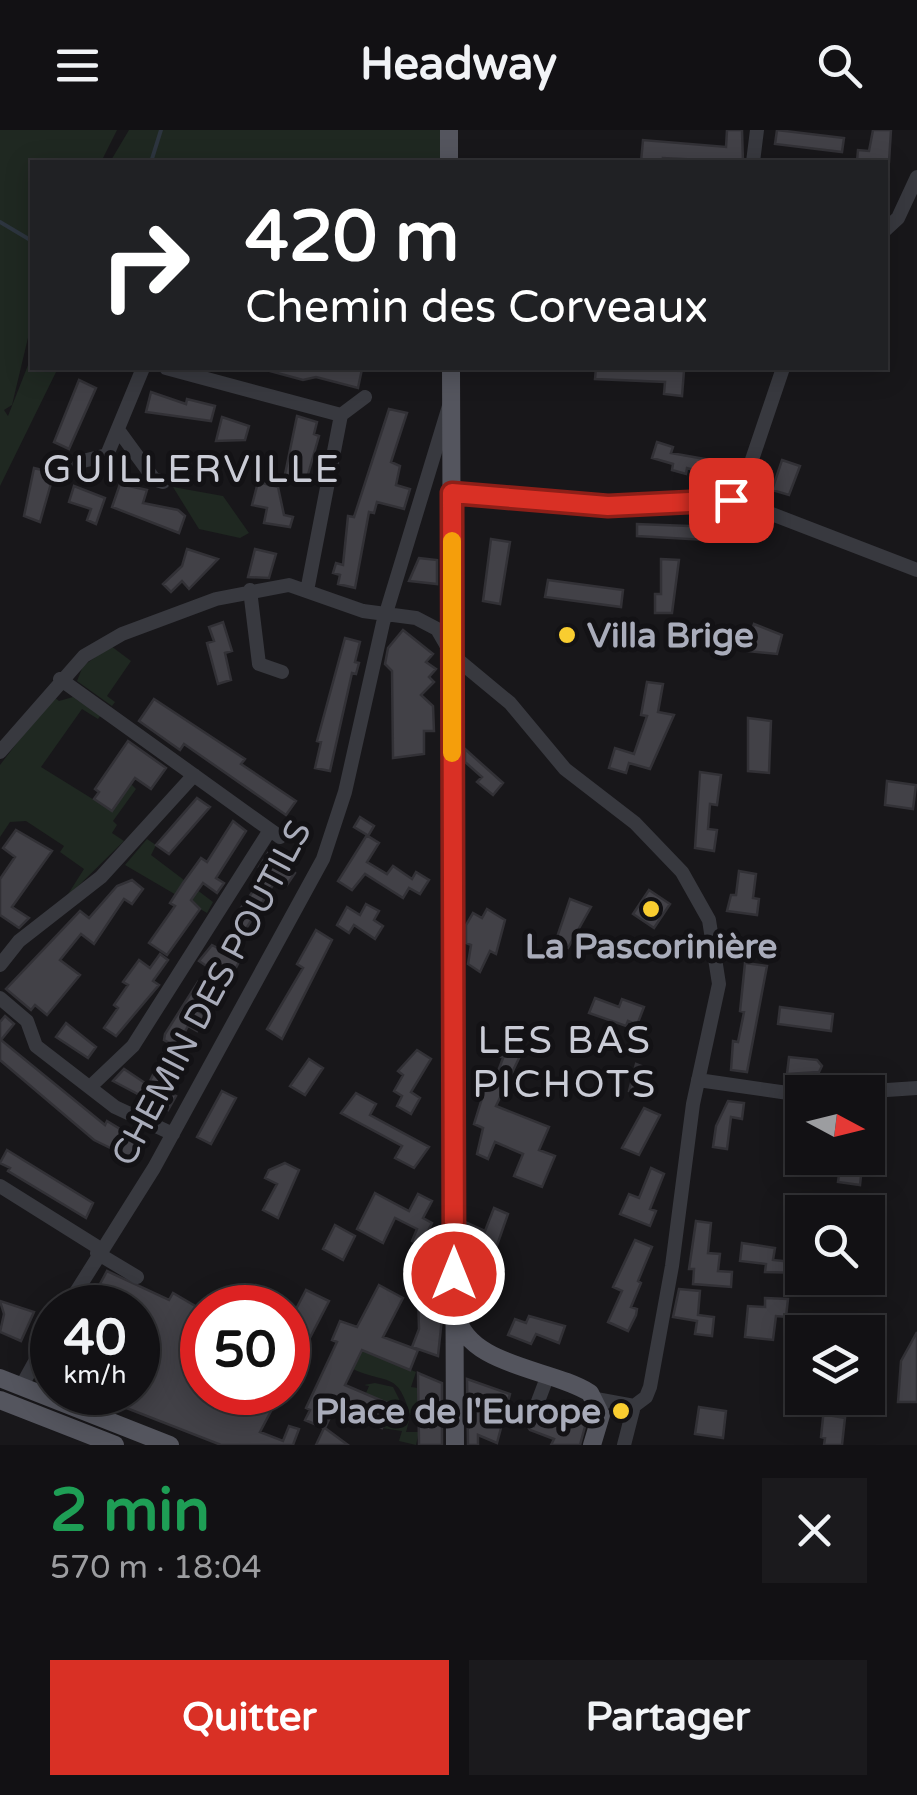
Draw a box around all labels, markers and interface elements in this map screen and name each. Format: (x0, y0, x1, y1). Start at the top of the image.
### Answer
icon: menu (50, 38, 105, 93)
text: Headway (360, 38, 557, 92)
icon: search (812, 38, 867, 93)
text: 420 m (245, 196, 459, 280)
icon: right (80, 200, 210, 330)
text: Chemin des Corveaux (245, 281, 708, 335)
district label: GUILLERVILLE (43, 447, 341, 493)
pin (689, 458, 774, 543)
icon: arrive (704, 473, 759, 528)
place label: Villa Brige (587, 615, 754, 657)
marker: Villa Brige (556, 624, 578, 646)
street label: CHEMIN DES POUTILS (103, 814, 321, 1173)
marker: La Pascorinière (640, 898, 662, 920)
place label: La Pascorinière (525, 926, 777, 968)
district label: LES BAS PICHOTS (472, 1018, 658, 1108)
north arrow (785, 1075, 885, 1175)
map controls (785, 1075, 885, 1415)
button: search (785, 1195, 885, 1295)
position arrow (402, 1222, 506, 1326)
speed limit sign: 50 (180, 1285, 310, 1415)
text: 40 (64, 1308, 126, 1368)
button: layers (785, 1315, 885, 1415)
text: km/h (64, 1360, 126, 1390)
place label: Place de l'Europe (315, 1391, 601, 1433)
marker: Place de l'Europe (610, 1400, 632, 1422)
text: 2 min (50, 1475, 210, 1547)
button: close (762, 1478, 867, 1583)
text: 570 m · 18:04 (50, 1549, 262, 1587)
button: Quitter (50, 1660, 449, 1775)
button: Partager (469, 1660, 867, 1775)

